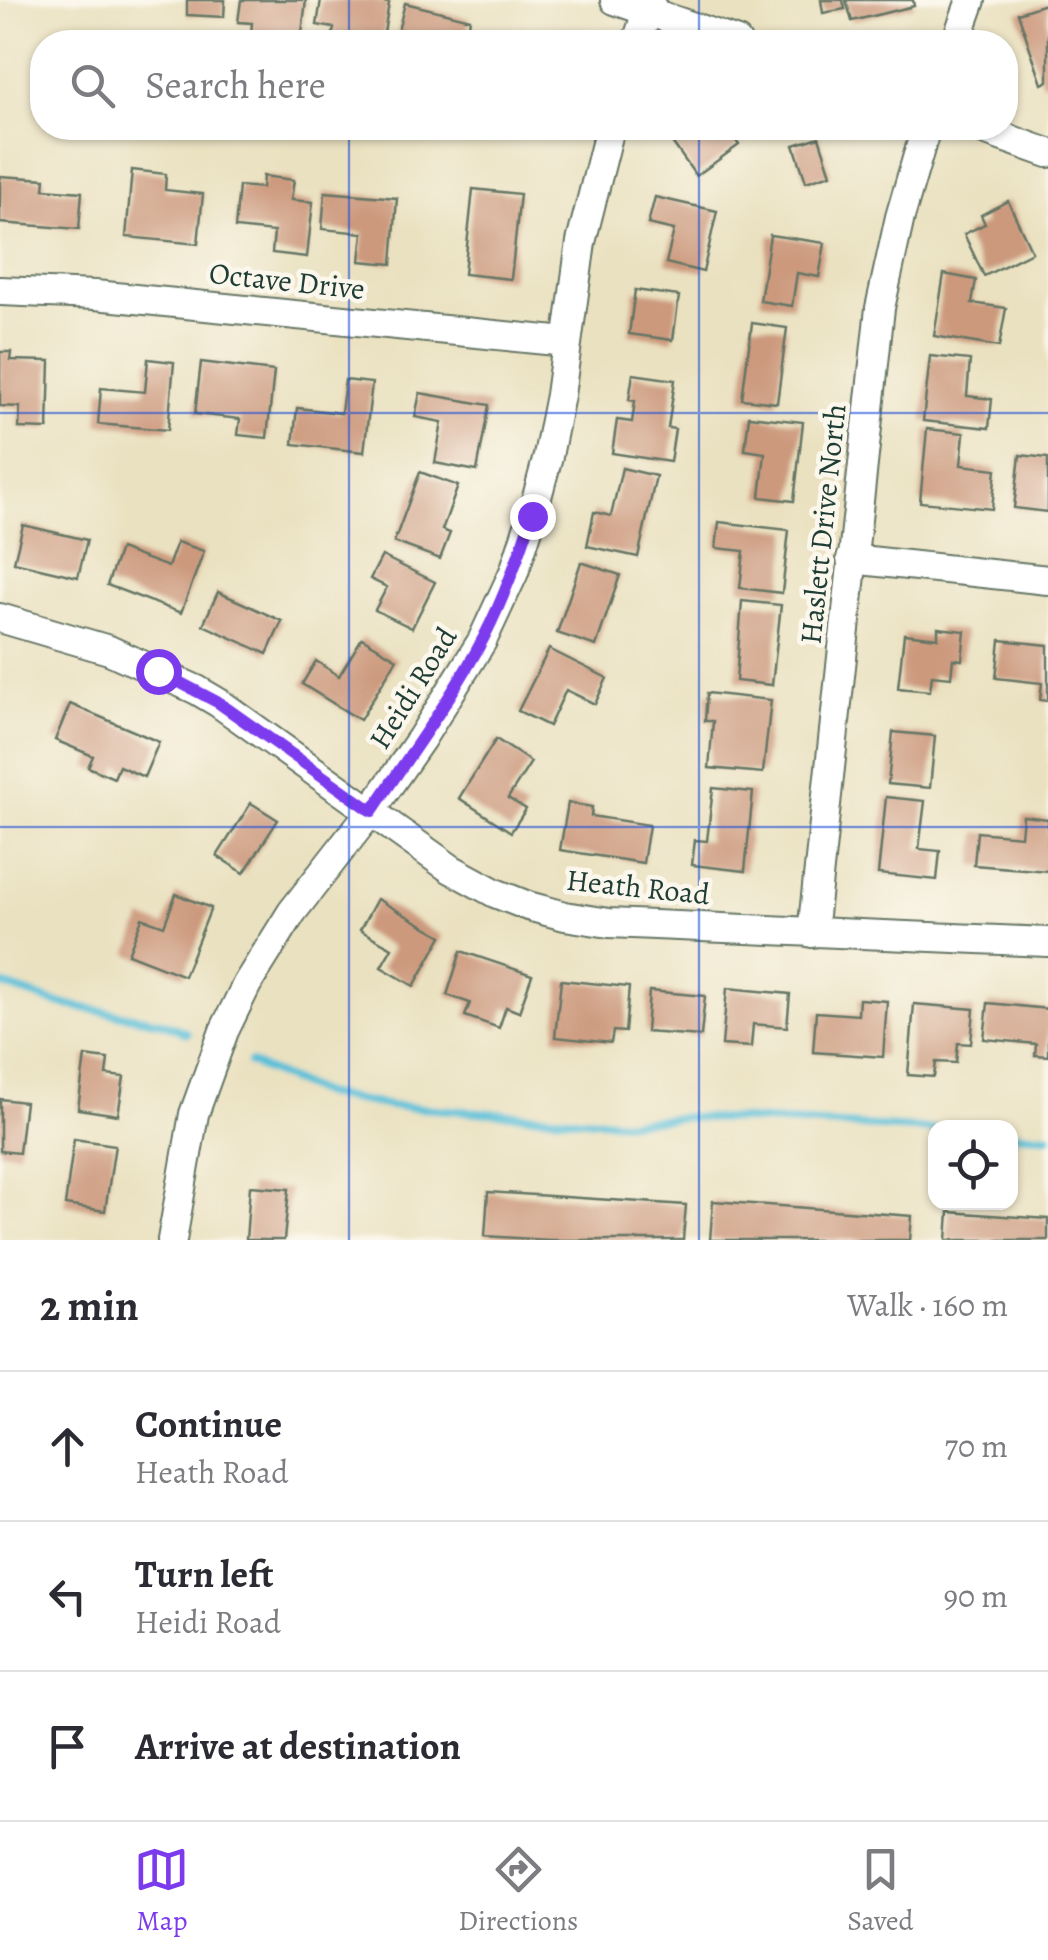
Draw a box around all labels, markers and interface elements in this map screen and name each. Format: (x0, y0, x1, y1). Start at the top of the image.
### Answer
search box (30, 30, 1018, 140)
icon: search (65, 58, 120, 113)
text: Search here (145, 59, 326, 111)
street label: Octave Drive (207, 253, 367, 309)
street label: Haslett Drive North (791, 402, 855, 646)
route end (510, 494, 556, 540)
street label: Heidi Road (360, 619, 467, 757)
route start (136, 649, 182, 695)
street label: Heath Road (564, 860, 712, 914)
map controls (928, 1120, 1018, 1210)
button: locate (928, 1120, 1018, 1210)
text: 2 min (40, 1277, 139, 1334)
text: Walk · 160 m (847, 1283, 1008, 1327)
text: Continue (135, 1398, 282, 1450)
icon: ahead (40, 1419, 95, 1474)
text: 70 m (945, 1424, 1008, 1468)
text: Heath Road (135, 1450, 288, 1494)
text: Turn left (135, 1548, 274, 1600)
icon: left (40, 1569, 95, 1624)
text: 90 m (943, 1574, 1008, 1618)
text: Heidi Road (135, 1600, 281, 1644)
icon: arrive (40, 1719, 95, 1774)
text: Arrive at destination (135, 1720, 461, 1772)
tab: Map (134, 1842, 189, 1940)
tab: Directions (458, 1842, 578, 1940)
tab: Saved (847, 1842, 914, 1940)

